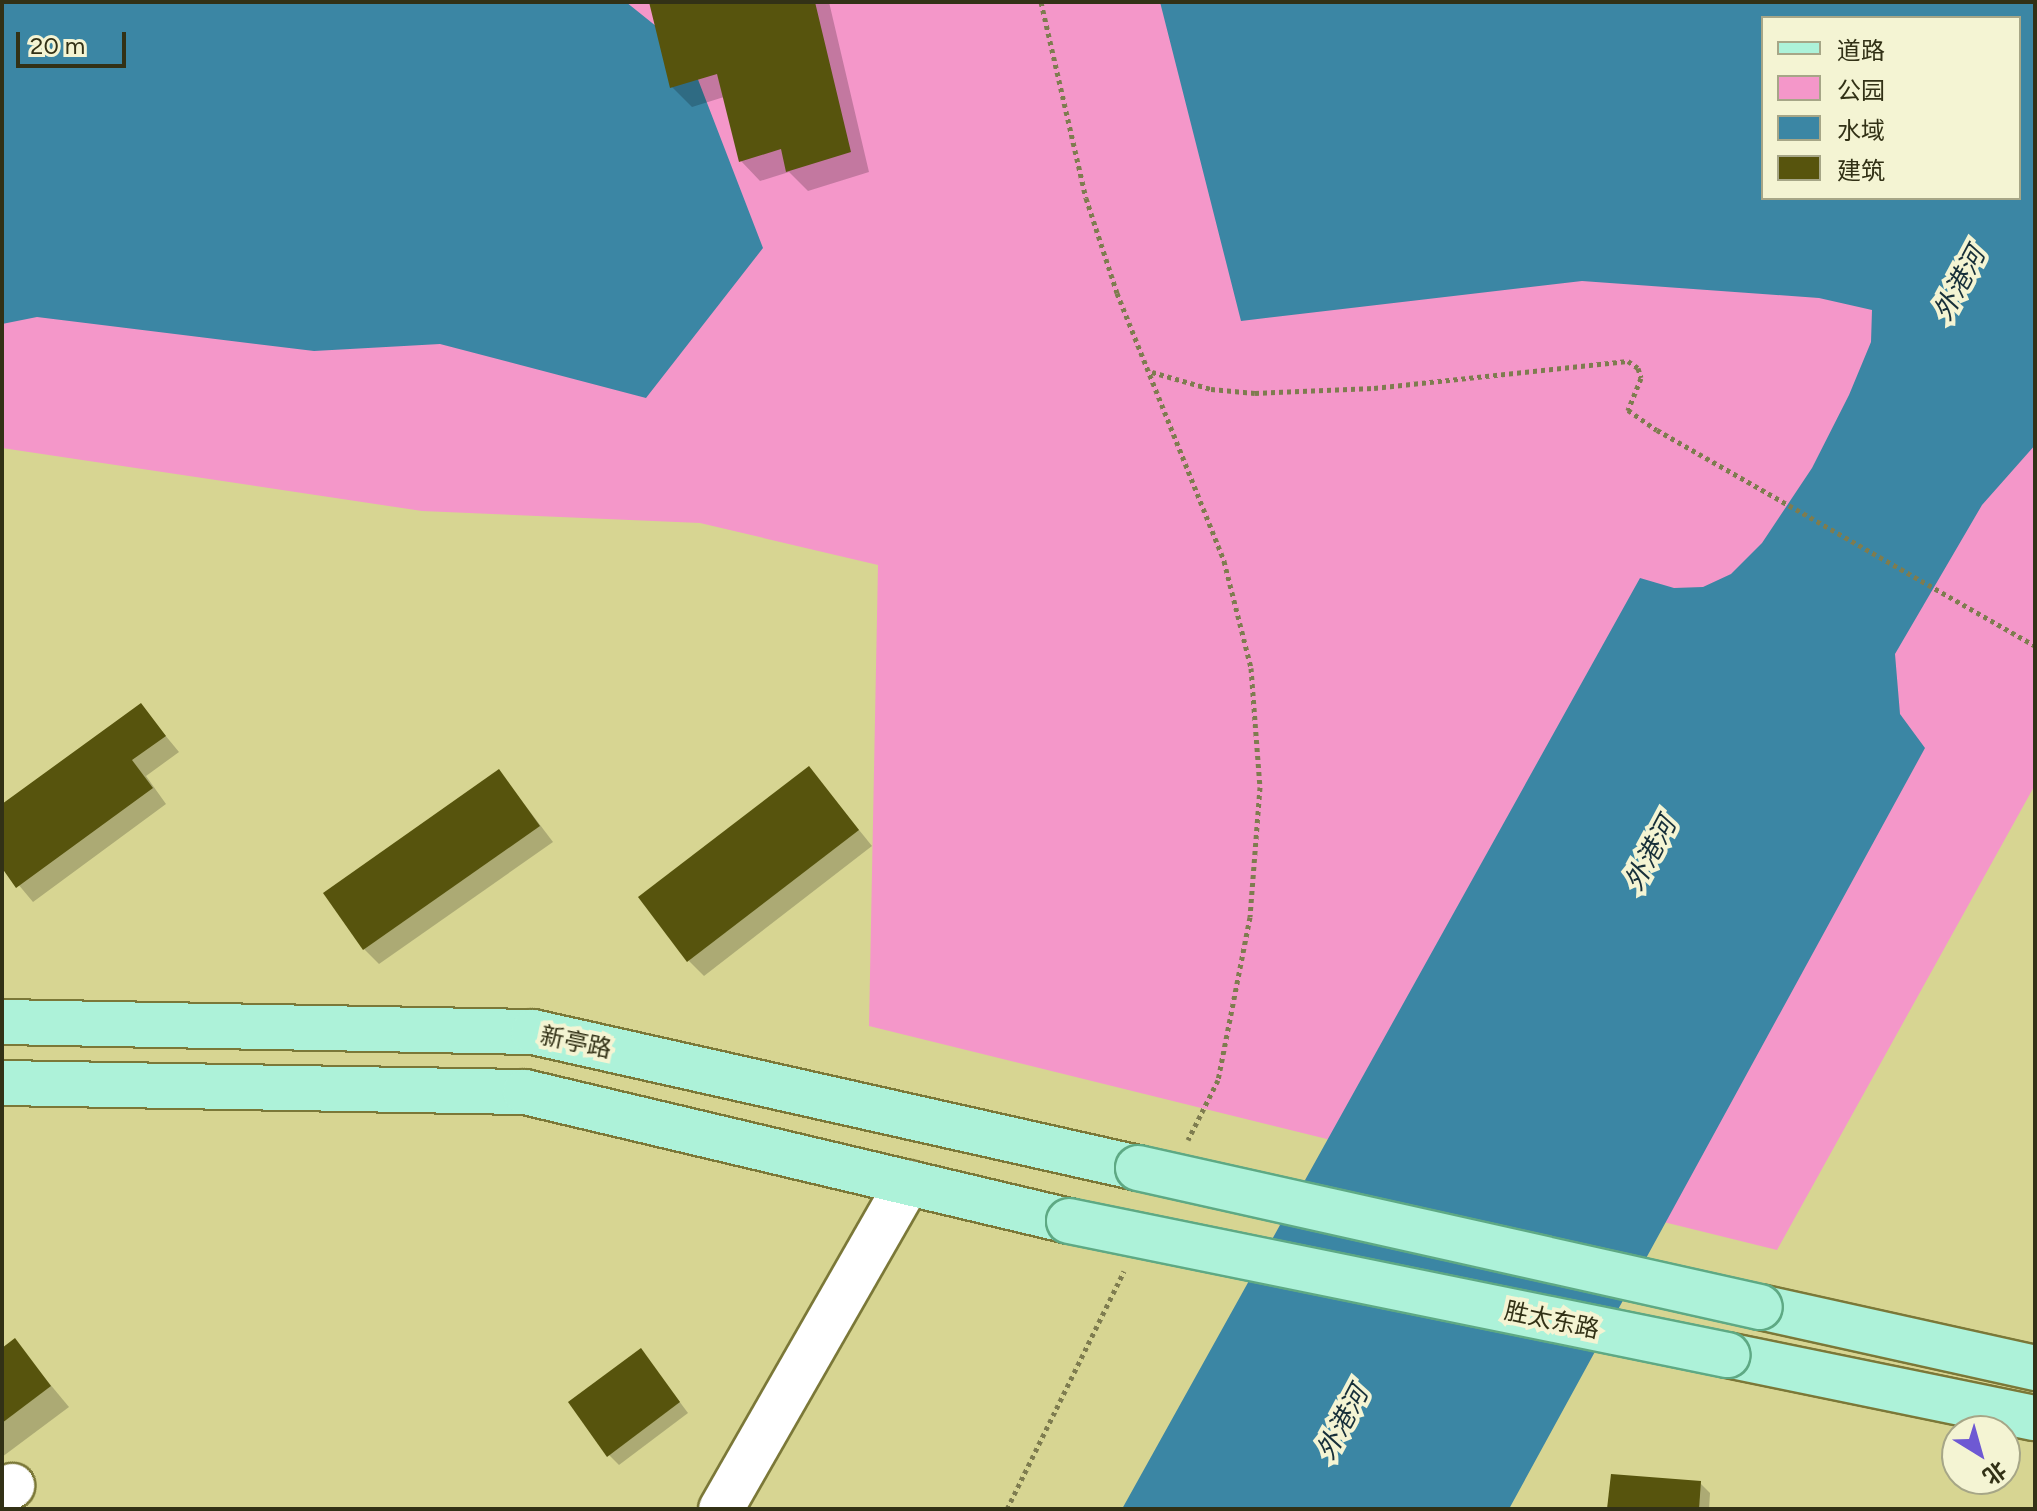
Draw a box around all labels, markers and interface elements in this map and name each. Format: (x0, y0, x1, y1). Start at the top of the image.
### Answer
scale bar (20, 16, 130, 66)
legend (1761, 16, 2021, 200)
text: 20 m (30, 31, 85, 60)
text: 道路 (1837, 36, 1885, 65)
text: 公园 (1837, 76, 1885, 105)
text: 水域 (1837, 116, 1885, 145)
text: 建筑 (1837, 156, 1885, 185)
water label: 外港河 (1928, 242, 1992, 326)
water label: 外港河 (1619, 812, 1683, 896)
street label: 新亭路 (538, 1020, 614, 1064)
street label: 胜太东路 (1502, 1296, 1602, 1344)
water label: 外港河 (1311, 1381, 1375, 1465)
north arrow (1941, 1415, 2021, 1495)
text: 北 (1978, 1456, 2011, 1490)

